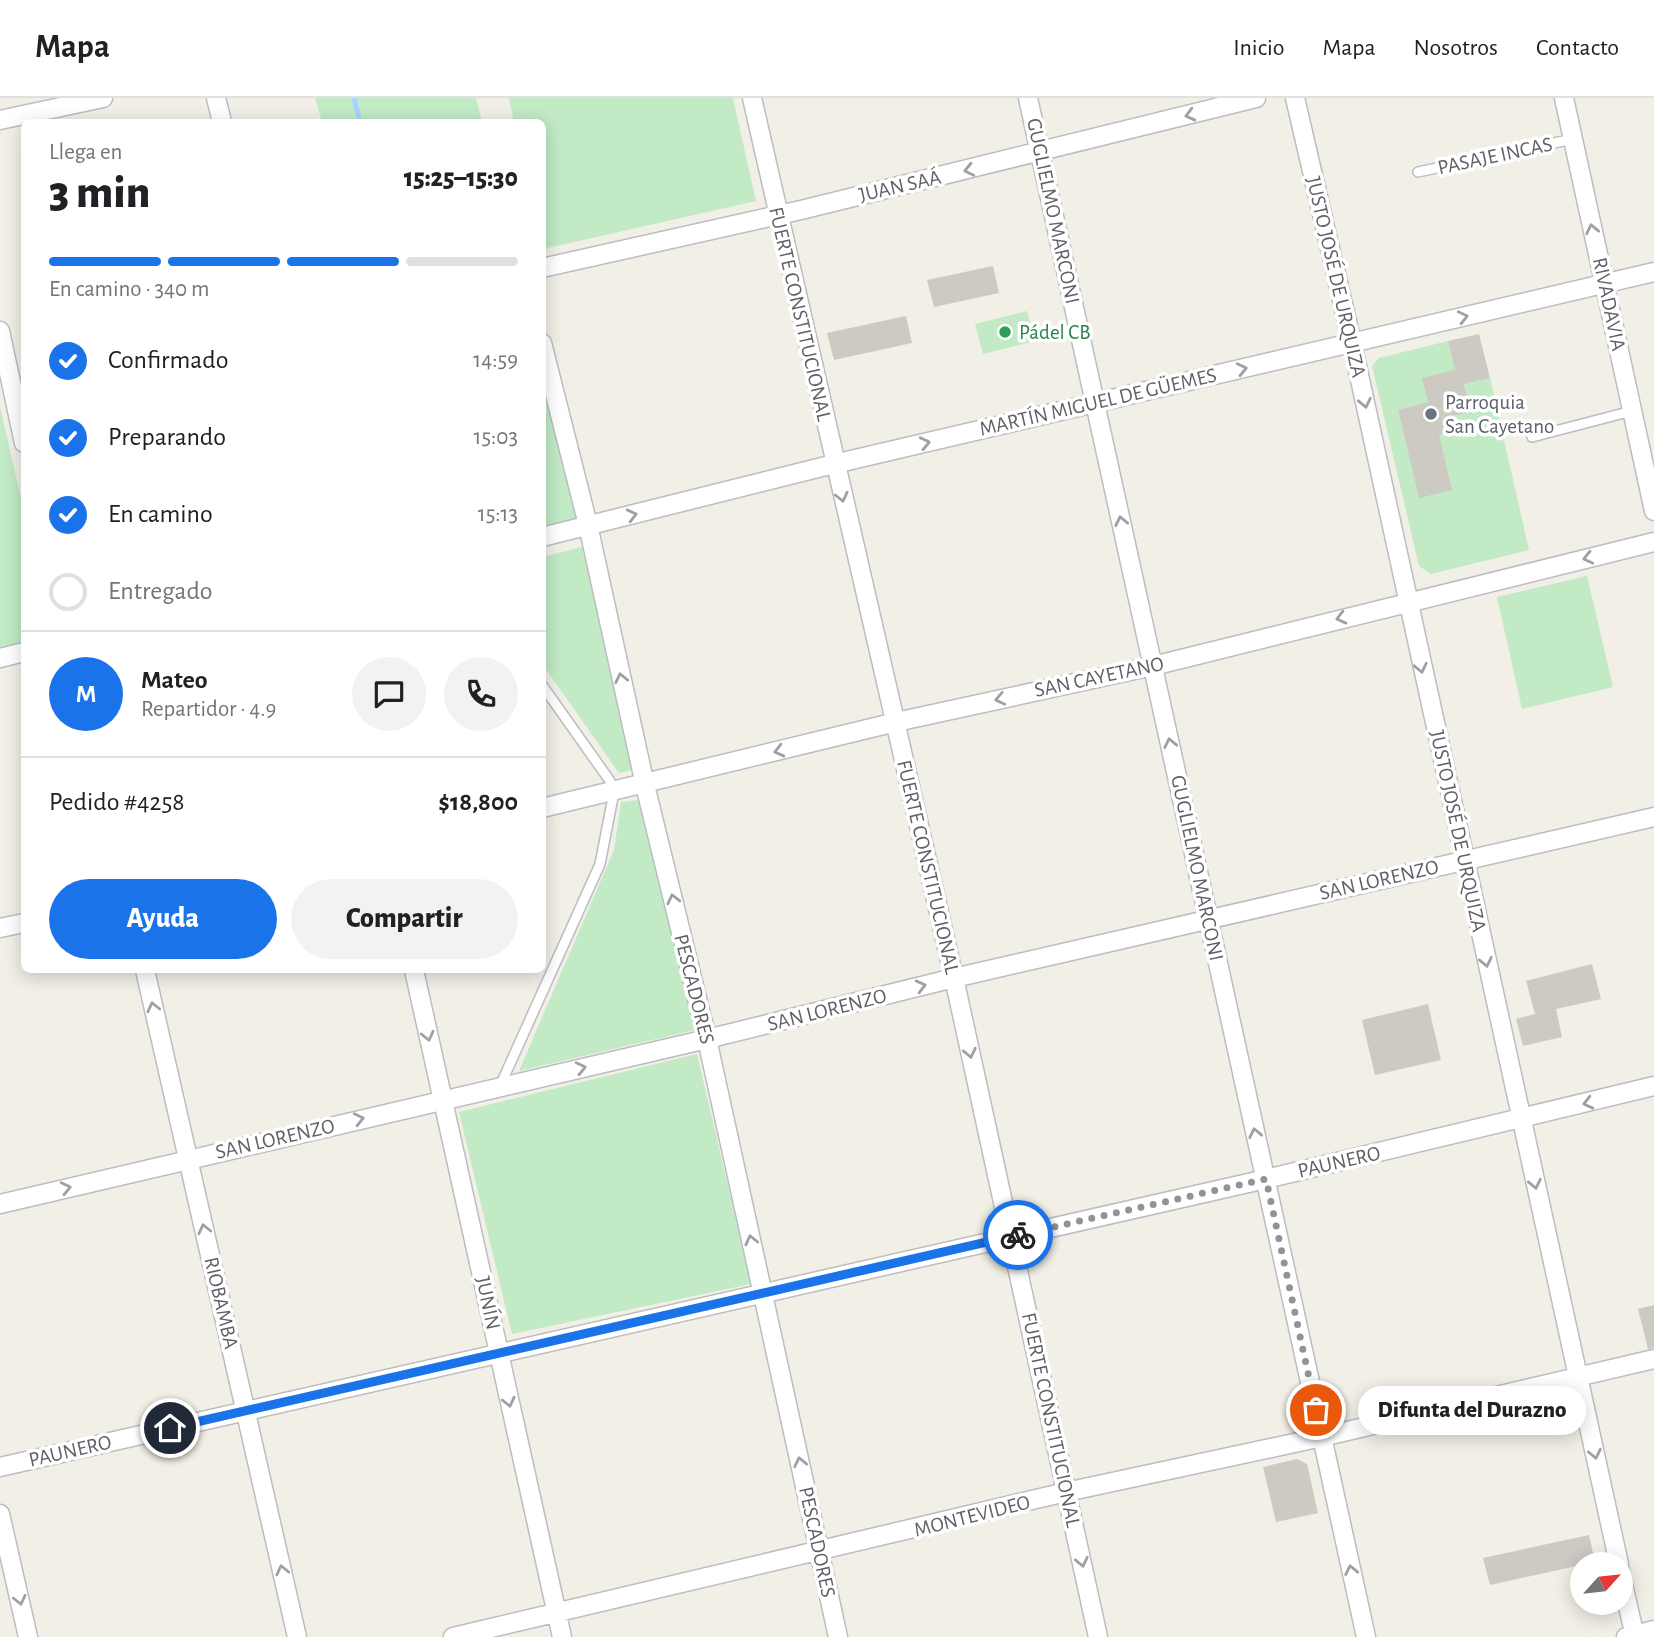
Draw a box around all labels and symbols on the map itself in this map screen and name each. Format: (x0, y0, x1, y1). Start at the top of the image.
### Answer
one-way arrow (1184, 107, 1196, 121)
street label: GUGLIELMO MARCONI (1023, 116, 1083, 306)
street label: PASAJE INCAS (1436, 134, 1554, 178)
one-way arrow (963, 162, 975, 176)
street label: JUAN SAÁ (857, 164, 943, 206)
street label: JUSTO JOSÉ DE URQUIZA (1303, 174, 1371, 380)
street label: FUERTE CONSTITUCIONAL (765, 205, 835, 423)
one-way arrow (1586, 223, 1601, 235)
street label: RIVADAVIA (1589, 255, 1629, 353)
one-way arrow (1457, 311, 1469, 325)
place label: Pádel CB (1019, 322, 1090, 343)
marker: Pádel CB (997, 324, 1013, 340)
street label: MARTÍN MIGUEL DE GÜEMES (977, 362, 1219, 440)
one-way arrow (1236, 362, 1248, 377)
place label: Parroquia San Cayetano (1445, 392, 1554, 437)
one-way arrow (1356, 397, 1371, 409)
marker: Parroquia San Cayetano (1423, 406, 1439, 422)
one-way arrow (919, 436, 931, 451)
one-way arrow (834, 491, 848, 503)
one-way arrow (626, 509, 638, 523)
one-way arrow (1115, 515, 1129, 527)
one-way arrow (1582, 550, 1594, 564)
one-way arrow (1335, 610, 1347, 624)
street label: SAN CAYETANO (1032, 653, 1166, 701)
one-way arrow (1413, 662, 1428, 674)
one-way arrow (615, 672, 630, 684)
one-way arrow (994, 691, 1006, 705)
street label: JUSTO JOSÉ DE URQUIZA (1426, 728, 1492, 934)
one-way arrow (1163, 737, 1178, 749)
one-way arrow (773, 743, 785, 757)
street label: FUERTE CONSTITUCIONAL (893, 758, 963, 976)
street label: GUGLIELMO MARCONI (1167, 773, 1227, 963)
street label: SAN LORENZO (1317, 856, 1441, 904)
one-way arrow (667, 893, 681, 905)
street label: PESCADORES (670, 932, 718, 1046)
one-way arrow (1478, 956, 1493, 968)
one-way arrow (915, 980, 927, 994)
street label: SAN LORENZO (765, 985, 889, 1035)
one-way arrow (147, 1001, 162, 1013)
one-way arrow (420, 1030, 435, 1042)
one-way arrow (962, 1047, 976, 1059)
one-way arrow (575, 1061, 587, 1076)
one-way arrow (1582, 1094, 1594, 1109)
one-way arrow (353, 1113, 365, 1127)
street label: SAN LORENZO (213, 1115, 337, 1163)
one-way arrow (1249, 1127, 1264, 1139)
street label: PAUNERO (1296, 1142, 1382, 1182)
one-way arrow (1527, 1178, 1542, 1190)
one-way arrow (60, 1182, 72, 1196)
courier (983, 1200, 1053, 1270)
one-way arrow (198, 1223, 212, 1235)
one-way arrow (745, 1234, 760, 1246)
street label: RIOBAMBA (200, 1255, 242, 1351)
street label: JUNÍN (472, 1274, 506, 1332)
street label: FUERTE CONSTITUCIONAL (1018, 1311, 1084, 1530)
pin (1286, 1380, 1346, 1440)
callout: Difunta del Durazno (1358, 1386, 1586, 1434)
one-way arrow (501, 1396, 516, 1408)
pin (140, 1398, 200, 1458)
street label: PAUNERO (27, 1431, 113, 1471)
one-way arrow (1586, 1448, 1601, 1460)
one-way arrow (793, 1456, 808, 1468)
street label: PESCADORES (795, 1485, 839, 1599)
street label: MONTEVIDEO (912, 1491, 1032, 1541)
north arrow (1570, 1552, 1633, 1615)
one-way arrow (1073, 1556, 1088, 1568)
one-way arrow (1345, 1564, 1360, 1576)
one-way arrow (275, 1565, 290, 1577)
one-way arrow (11, 1594, 26, 1606)

